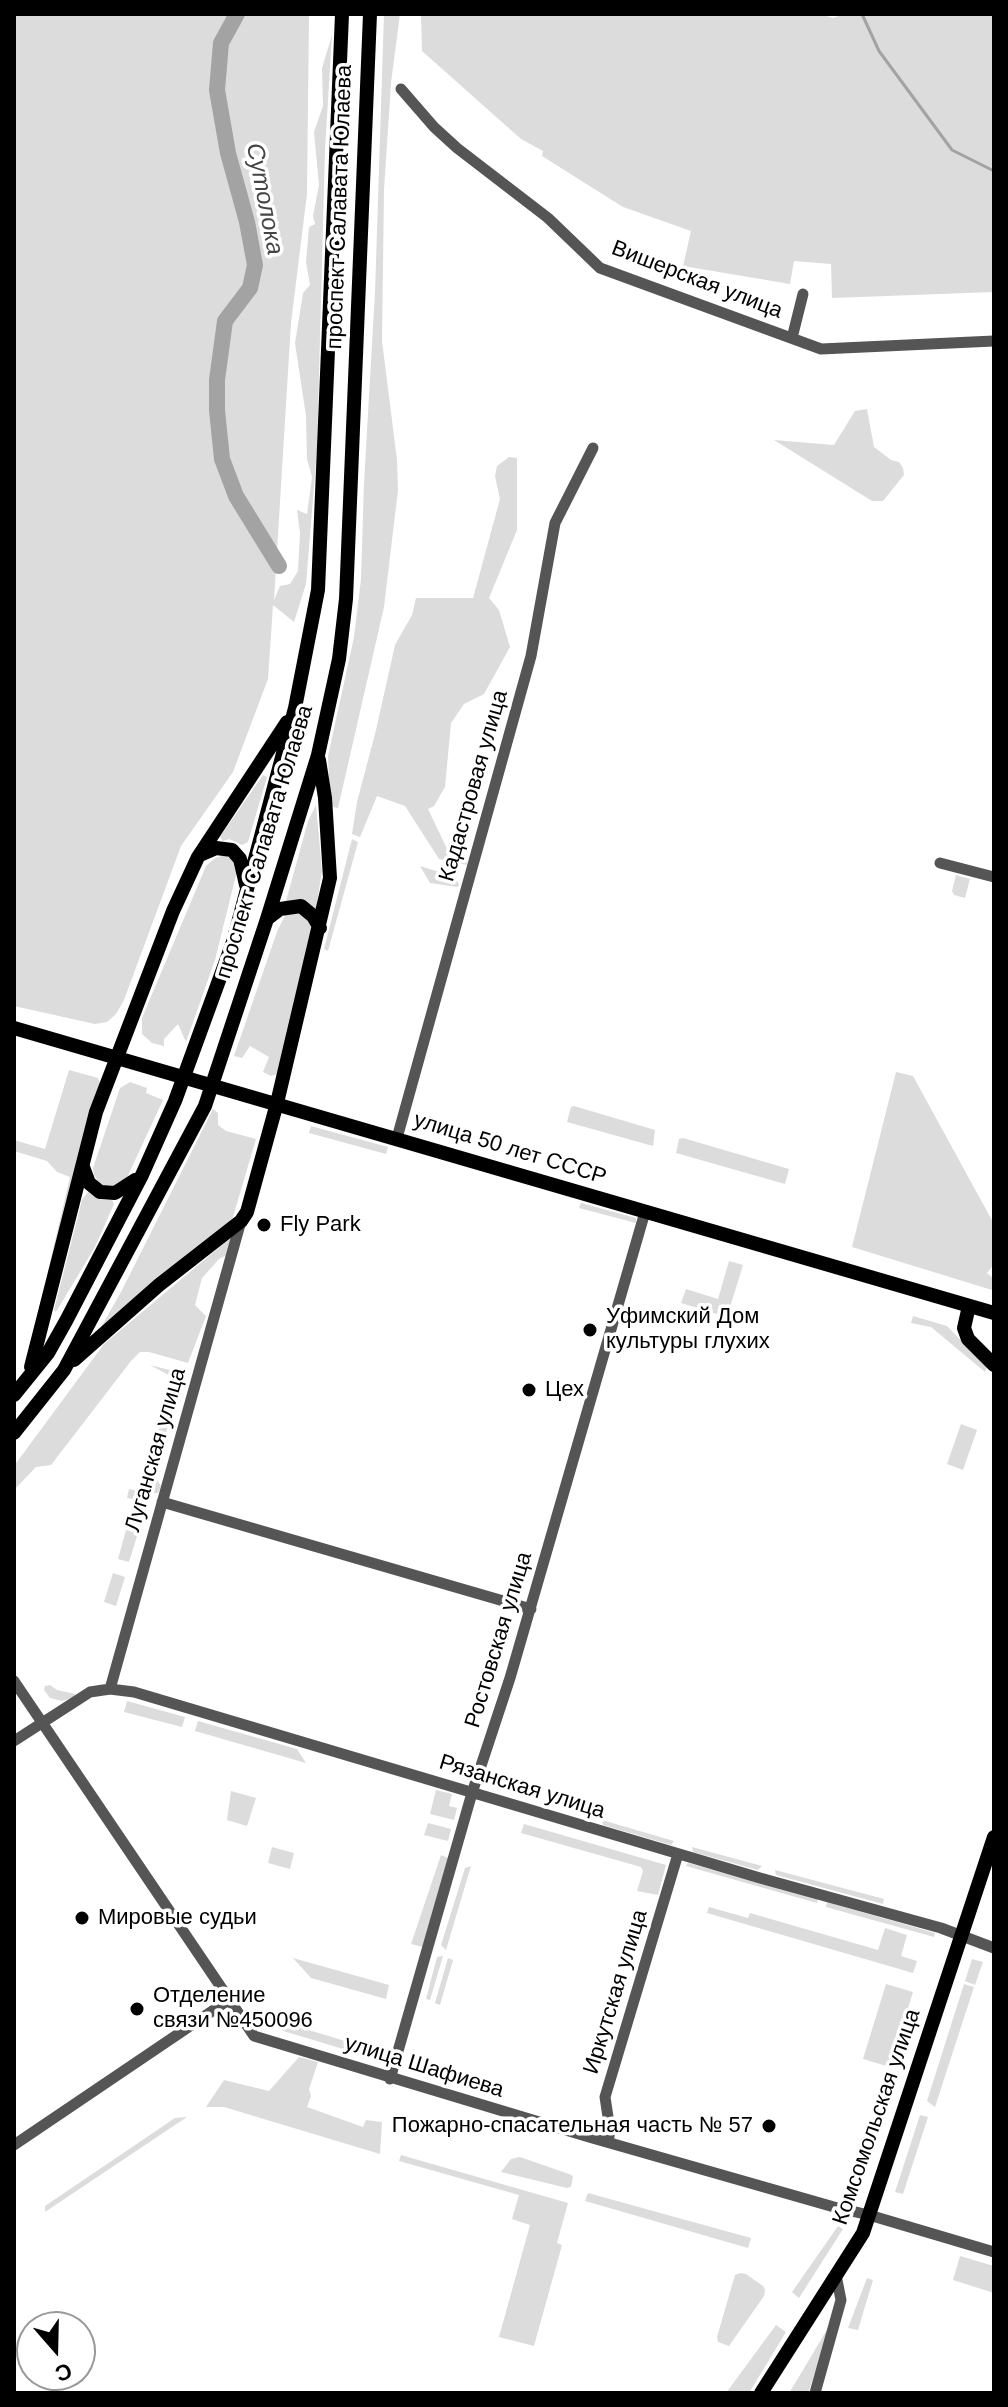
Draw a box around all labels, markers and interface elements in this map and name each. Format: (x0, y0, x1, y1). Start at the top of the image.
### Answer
street label: проспект Салавата Юлаева (322, 64, 358, 350)
water label: Сутолока (239, 141, 289, 257)
street label: Вишерская улица (608, 235, 786, 325)
street label: Кадастровая улица (434, 687, 514, 885)
street label: проспект Салавата Юлаева (211, 702, 319, 982)
street label: улица 50 лет СССР (410, 1107, 610, 1191)
place label: Fly Park (280, 1212, 361, 1238)
marker: Fly Park (255, 1216, 273, 1234)
place label: Уфимский Дом культуры глухих (606, 1304, 770, 1356)
marker: Уфимский Дом культуры глухих (581, 1321, 599, 1339)
street label: Луганская улица (120, 1365, 192, 1535)
place label: Цех (545, 1377, 584, 1403)
marker: Цех (520, 1381, 538, 1399)
street label: Ростовская улица (460, 1549, 538, 1731)
street label: Рязанская улица (436, 1749, 608, 1825)
place label: Мировые судьи (98, 1905, 257, 1931)
street label: Иркутская улица (578, 1907, 654, 2077)
marker: Мировые судьи (73, 1909, 91, 1927)
place label: Отделение связи №450096 (153, 1983, 313, 2034)
marker: Отделение связи №450096 (128, 2000, 146, 2018)
street label: Комсомольская улица (828, 2006, 926, 2228)
street label: улица Шафиева (341, 2030, 507, 2104)
place label: Пожарно-спасательная часть № 57 (392, 2113, 753, 2139)
marker: Пожарно-спасательная часть № 57 (760, 2117, 778, 2135)
north arrow (16, 2311, 96, 2391)
text: С (52, 2358, 75, 2387)

